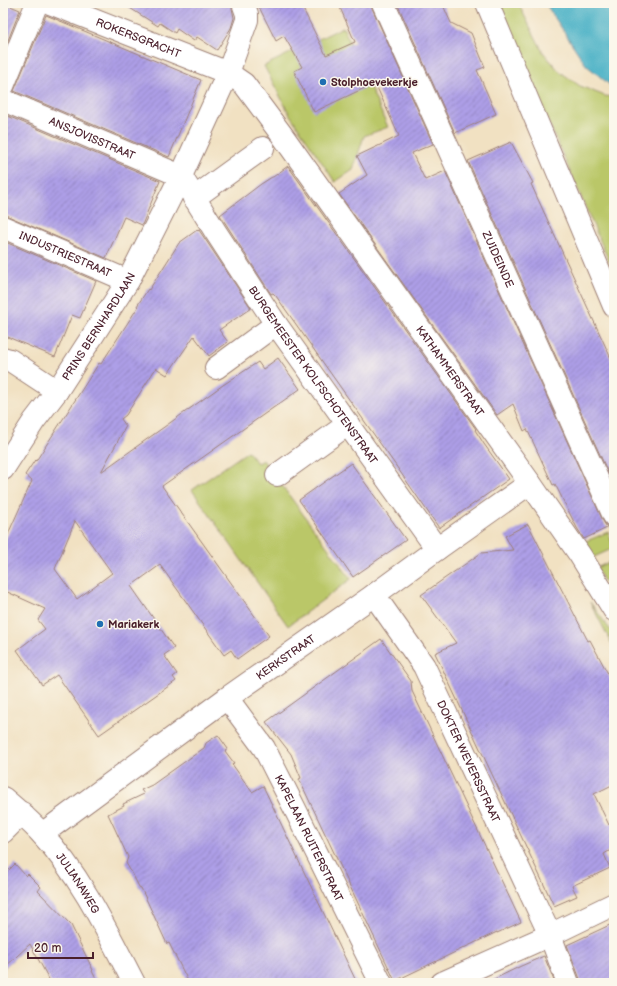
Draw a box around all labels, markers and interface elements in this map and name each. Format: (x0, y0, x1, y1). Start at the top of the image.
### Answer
street label: ROKERSGRACHT (94, 16, 183, 61)
place label: Stolphoevekerkje (331, 76, 418, 89)
marker: Stolphoevekerkje (318, 77, 328, 87)
street label: ANSJOVISSTRAAT (47, 114, 137, 163)
street label: ZUIDEINDE (479, 228, 516, 290)
street label: INDUSTRIESTRAAT (17, 229, 114, 280)
street label: PRINS BERNHARDLAAN (60, 270, 138, 383)
street label: BURGEMEESTER KOLFSCHOTENSTRAAT (246, 284, 380, 467)
street label: KATHAMMERSTRAAT (413, 323, 487, 419)
place label: Mariakerk (108, 618, 159, 631)
marker: Mariakerk (95, 619, 105, 629)
street label: KERKSTRAAT (254, 632, 318, 683)
street label: DOKTER WEVERSSTRAAT (434, 698, 502, 825)
street label: KAPELAAN RUITERSTRAAT (272, 773, 346, 904)
street label: JULIANAWEG (53, 850, 102, 916)
scale bar (28, 934, 93, 960)
text: 20 m (34, 941, 61, 956)

